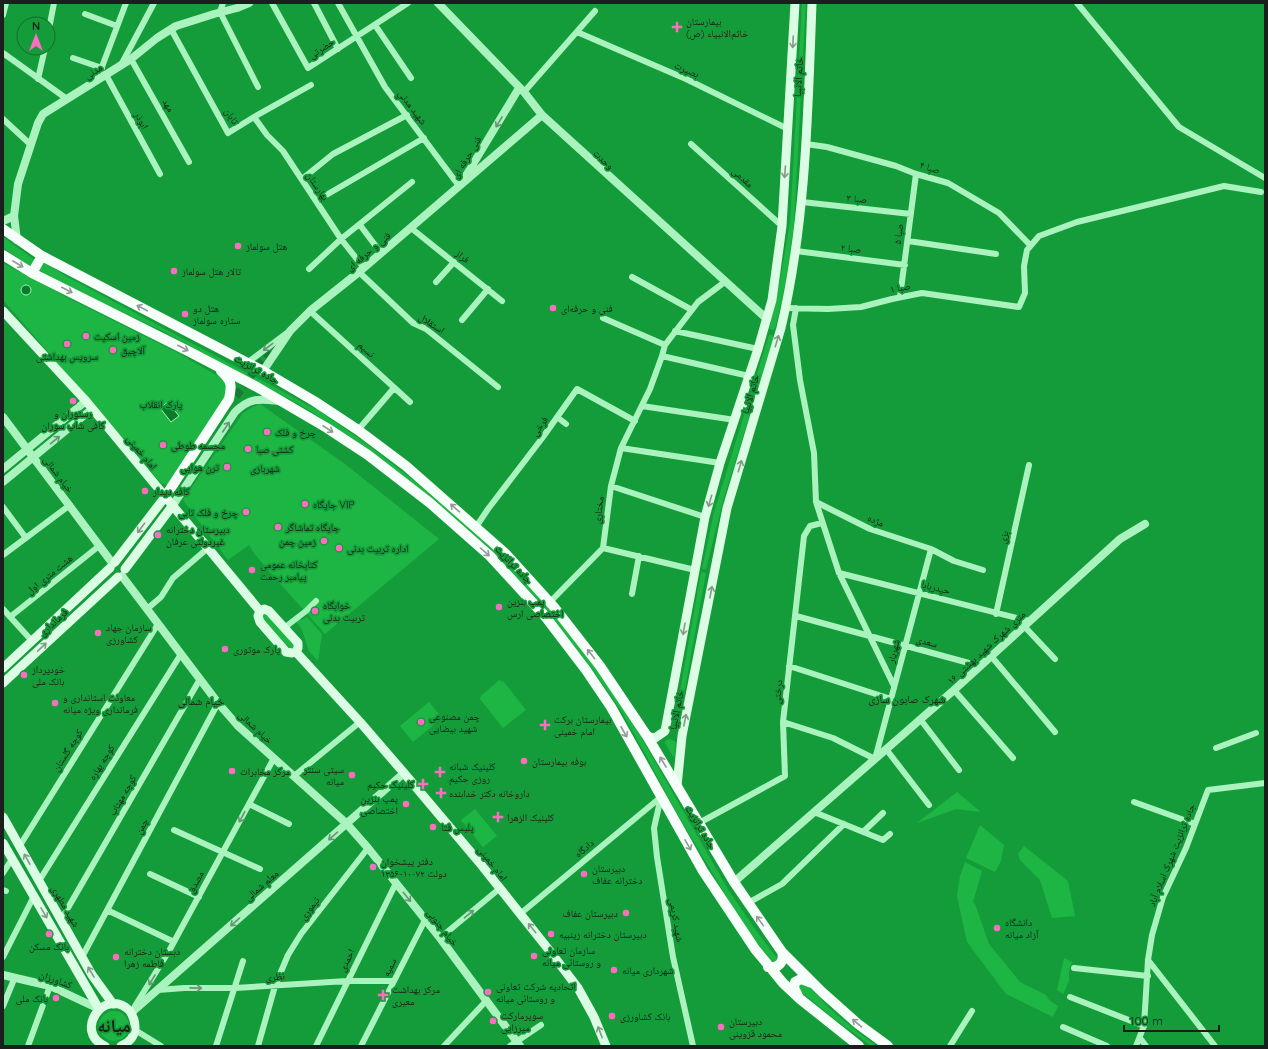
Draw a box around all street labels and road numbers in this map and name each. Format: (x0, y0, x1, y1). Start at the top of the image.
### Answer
street label: حضرتی (306, 35, 337, 62)
street label: خاتم الانبیا (791, 56, 807, 97)
street label: بصيرت (672, 58, 701, 81)
street label: مدنی (82, 61, 105, 82)
street label: شهيد مدني (394, 87, 430, 129)
street label: مهد (160, 96, 178, 115)
street label: تابان (221, 106, 242, 127)
street label: ابوذر (131, 108, 152, 131)
street label: فنی حرفه ای (449, 134, 484, 181)
street label: وحدت (591, 147, 617, 172)
street label: صبا ۴ (918, 158, 942, 177)
street label: مقدمی (729, 164, 756, 191)
street label: بهارستان (303, 170, 332, 203)
street label: صبا ۳ (846, 191, 868, 206)
street label: صبا ۵ (891, 223, 906, 245)
street label: فنی و حرفه ای (343, 229, 393, 274)
street label: صبا ۲ (840, 241, 862, 256)
street label: فراز (452, 246, 472, 266)
street label: صبا ۱ (889, 279, 912, 296)
street label: استقلال (416, 310, 447, 337)
street label: نسيم (355, 338, 378, 361)
street label: جاده ترانزیت (233, 352, 281, 387)
street label: خاتم الانبیا (739, 373, 763, 415)
street label: فرخی (528, 414, 551, 439)
street label: امام خمینی (123, 432, 160, 473)
street label: خیام شمالی (40, 453, 77, 496)
street label: مختاری (590, 495, 607, 525)
street label: مژده (866, 511, 886, 530)
street label: بزی (996, 529, 1011, 545)
street label: جاده ترانزیت (492, 543, 535, 587)
street label: هشت متری اول (23, 551, 75, 597)
street label: حیدربابا (920, 578, 952, 597)
street label: فرمانداری (36, 606, 71, 639)
street label: ۱۶ متری شهرک شهيد بهشتی (944, 607, 1029, 687)
street label: سعدی (915, 632, 939, 651)
street label: شهریار (884, 637, 903, 665)
street label: درختی (770, 679, 785, 705)
street label: خاتم الانبیا (666, 689, 688, 731)
street label: خیام شمالی (235, 708, 276, 748)
street label: کوچه گلستان (49, 727, 86, 774)
street label: کوچه بهاره (85, 742, 117, 782)
street label: کوچه مهتاب (106, 773, 139, 818)
street label: جاده ترانزیت شهرک اسلام آباد (1145, 801, 1199, 909)
street label: جاده ترانزیت (683, 803, 719, 852)
street label: چمن (132, 815, 151, 837)
street label: دادگاه (572, 837, 597, 860)
street label: امام خمینی (474, 843, 510, 884)
street label: معلم شمالی (241, 867, 282, 905)
street label: مصدق (184, 868, 207, 896)
street label: شهید مطهری (48, 883, 83, 930)
street label: تیموری (296, 894, 323, 923)
street label: شهید کریمی (666, 897, 687, 943)
street label: خیام جنوبی (423, 906, 462, 950)
street label: احمدی (335, 947, 358, 974)
street label: سميه (379, 956, 400, 979)
street label: کشاورزان (38, 968, 74, 991)
street label: نظری (265, 969, 285, 984)

